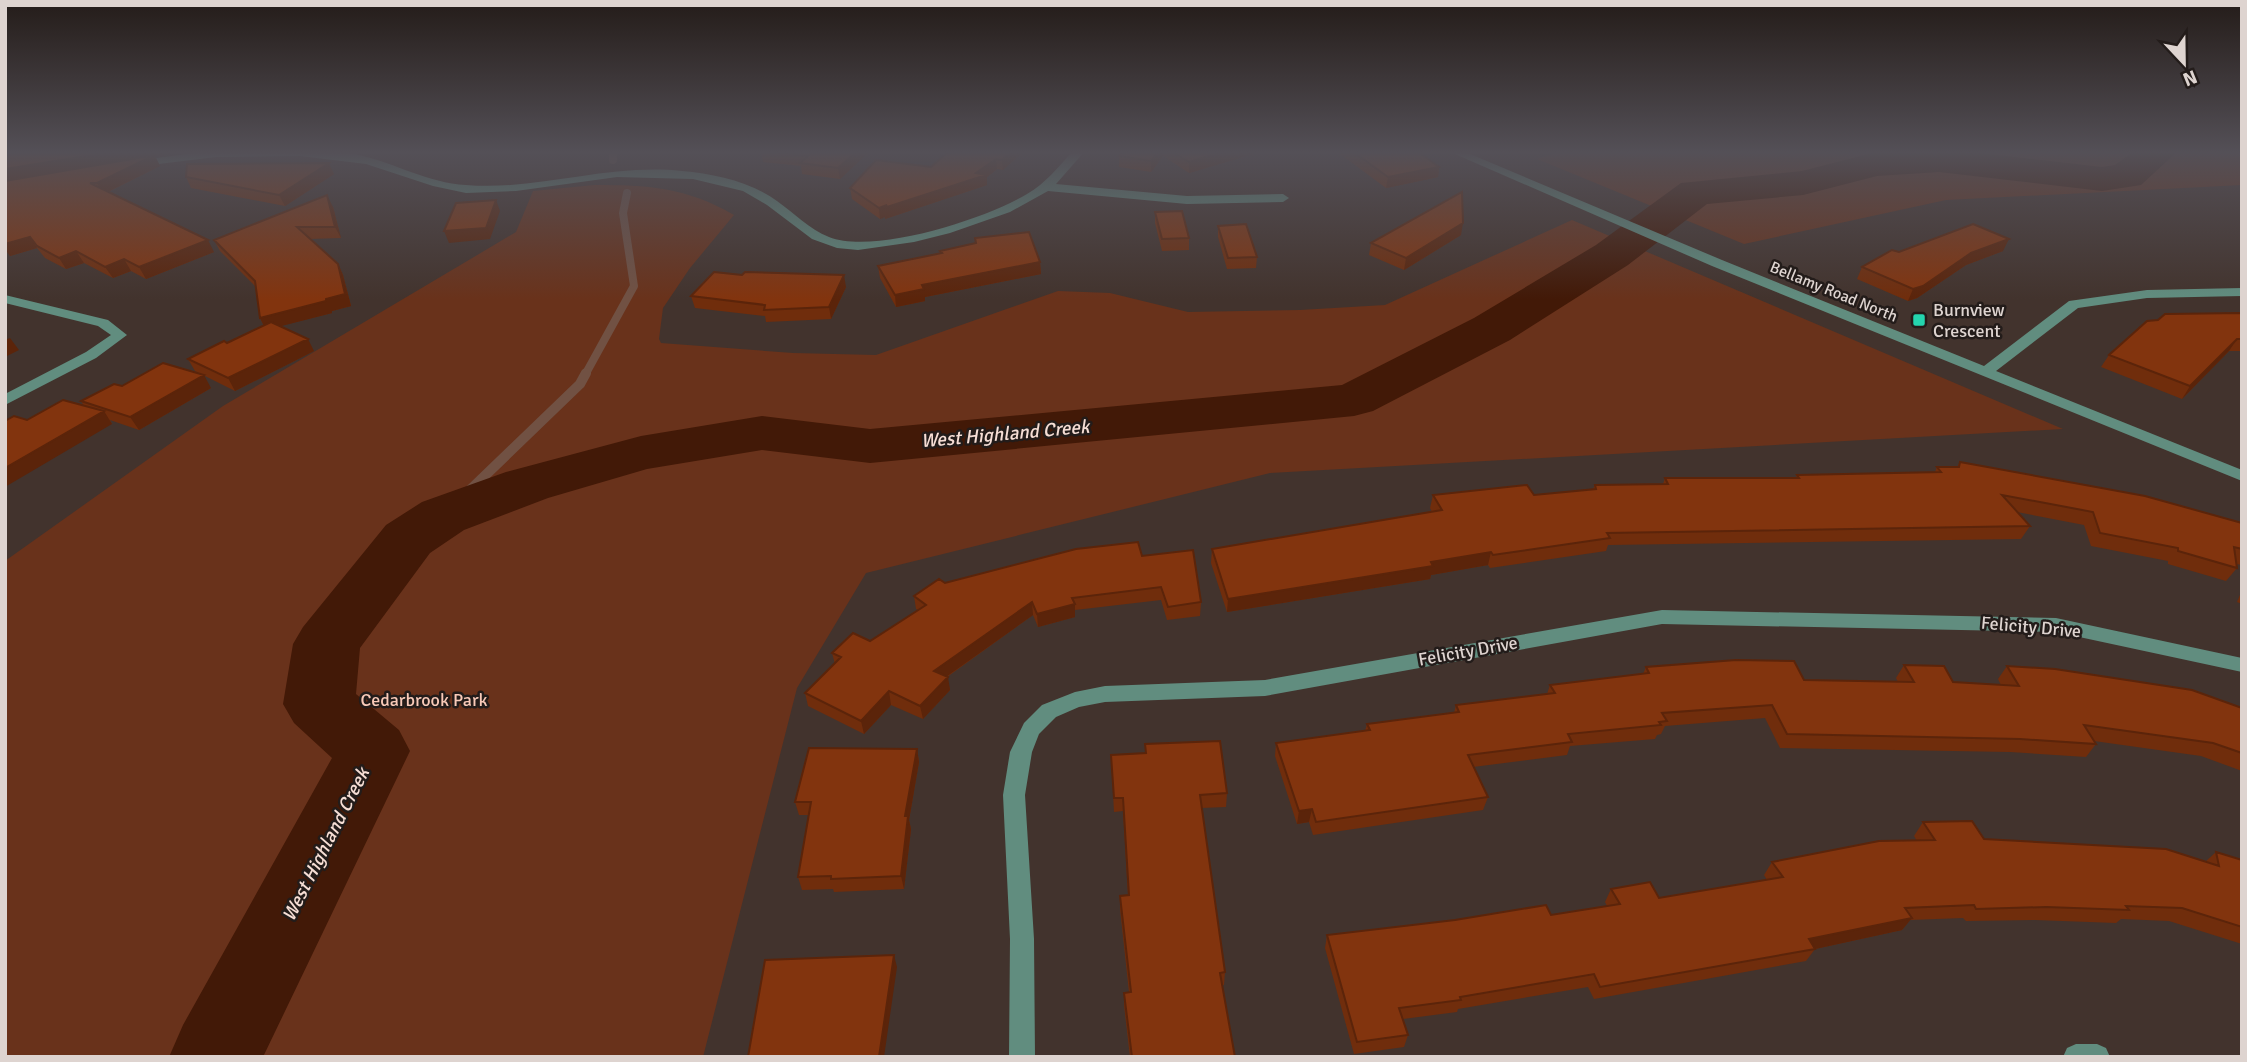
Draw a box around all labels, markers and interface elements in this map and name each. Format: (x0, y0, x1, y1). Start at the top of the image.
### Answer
north arrow (2149, 28, 2219, 98)
text: N (2179, 64, 2201, 91)
street label: Bellamy Road North (1767, 257, 1900, 327)
place label: Burnview Crescent (1933, 299, 2005, 342)
marker: Burnview Crescent (1911, 312, 1927, 328)
water label: West Highland Creek (920, 415, 1092, 453)
street label: Felicity Drive (1980, 612, 2082, 642)
street label: Felicity Drive (1417, 631, 1519, 671)
park label: Cedarbrook Park (360, 689, 488, 711)
water label: West Highland Creek (277, 762, 376, 925)

